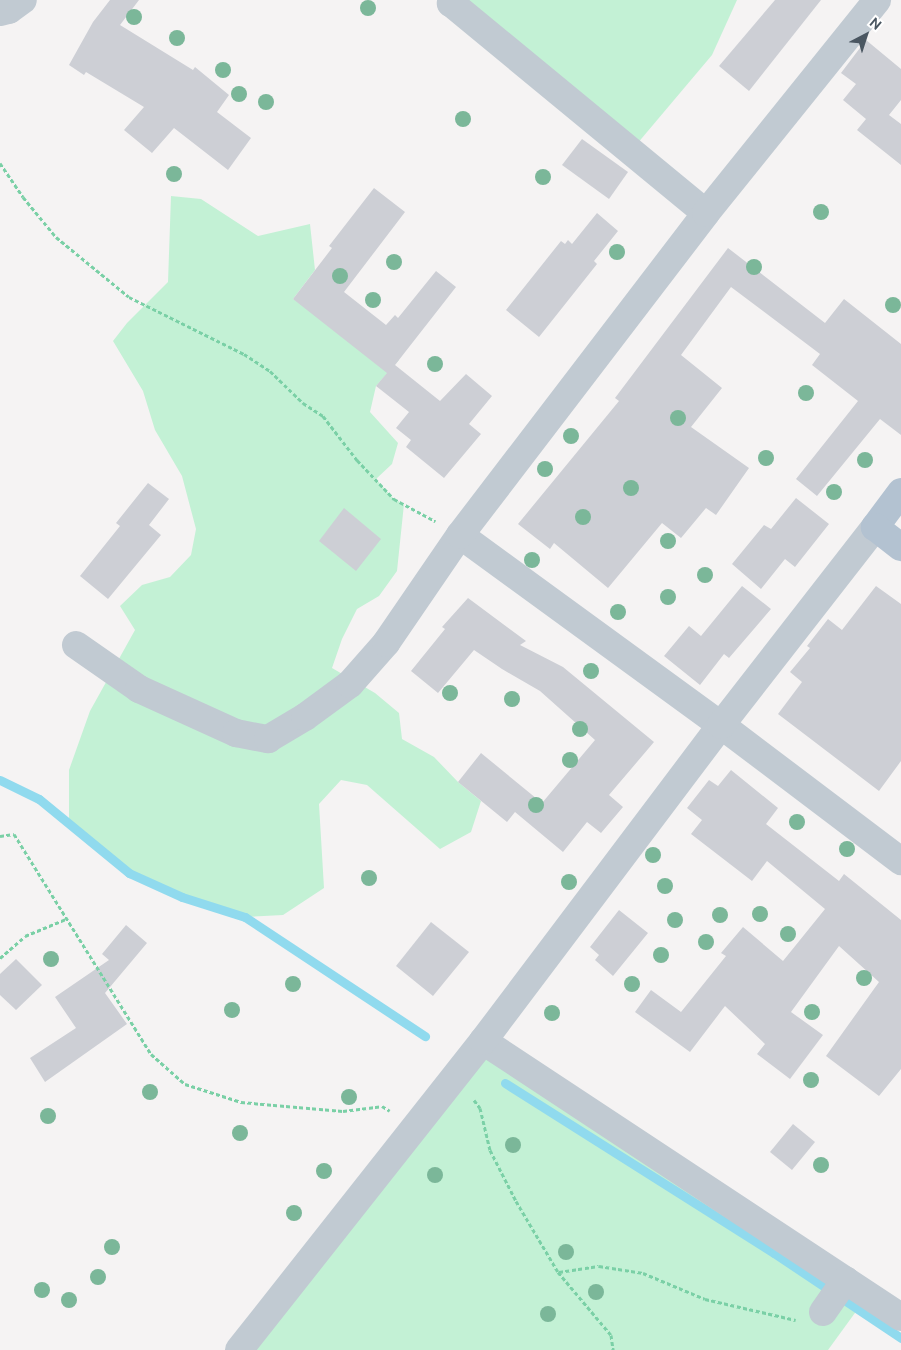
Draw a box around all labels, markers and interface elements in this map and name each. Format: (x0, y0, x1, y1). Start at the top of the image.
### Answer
north arrow (841, 10, 891, 60)
text: N (866, 14, 885, 33)

